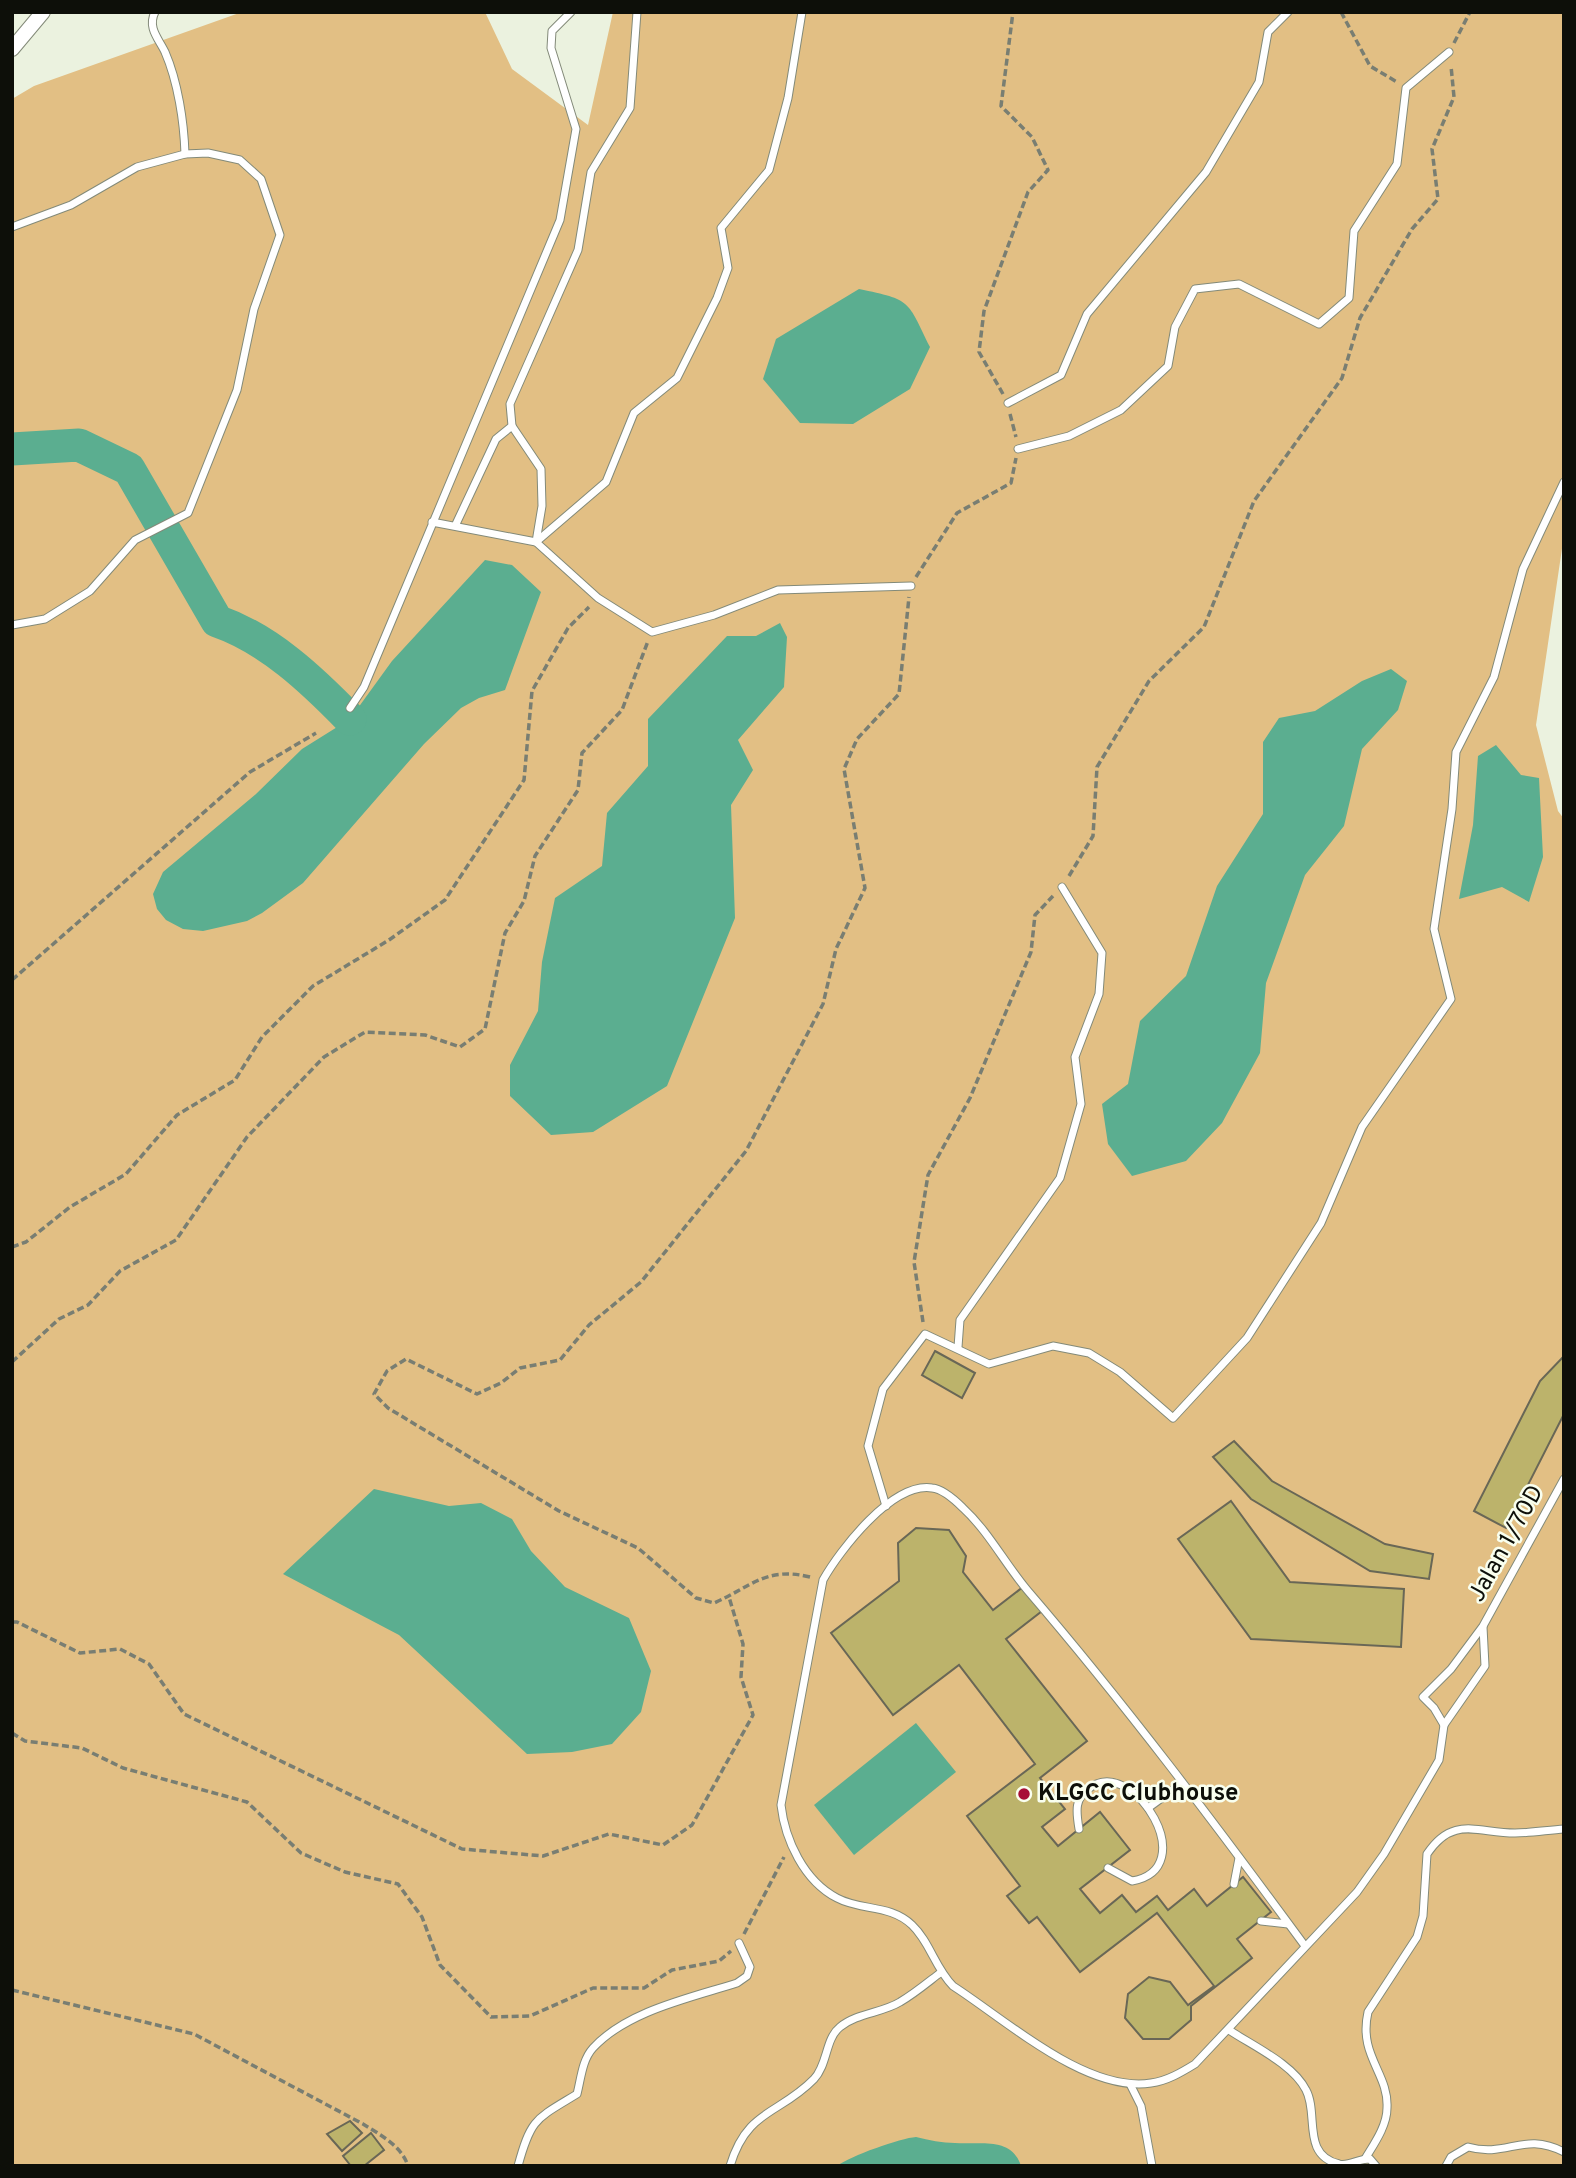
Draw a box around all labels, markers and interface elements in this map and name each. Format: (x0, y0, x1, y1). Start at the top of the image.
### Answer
street label: Jalan 1/70D (1463, 1480, 1551, 1608)
place label: KLGCC Clubhouse (1038, 1779, 1238, 1809)
marker: KLGCC Clubhouse (1016, 1786, 1032, 1802)

